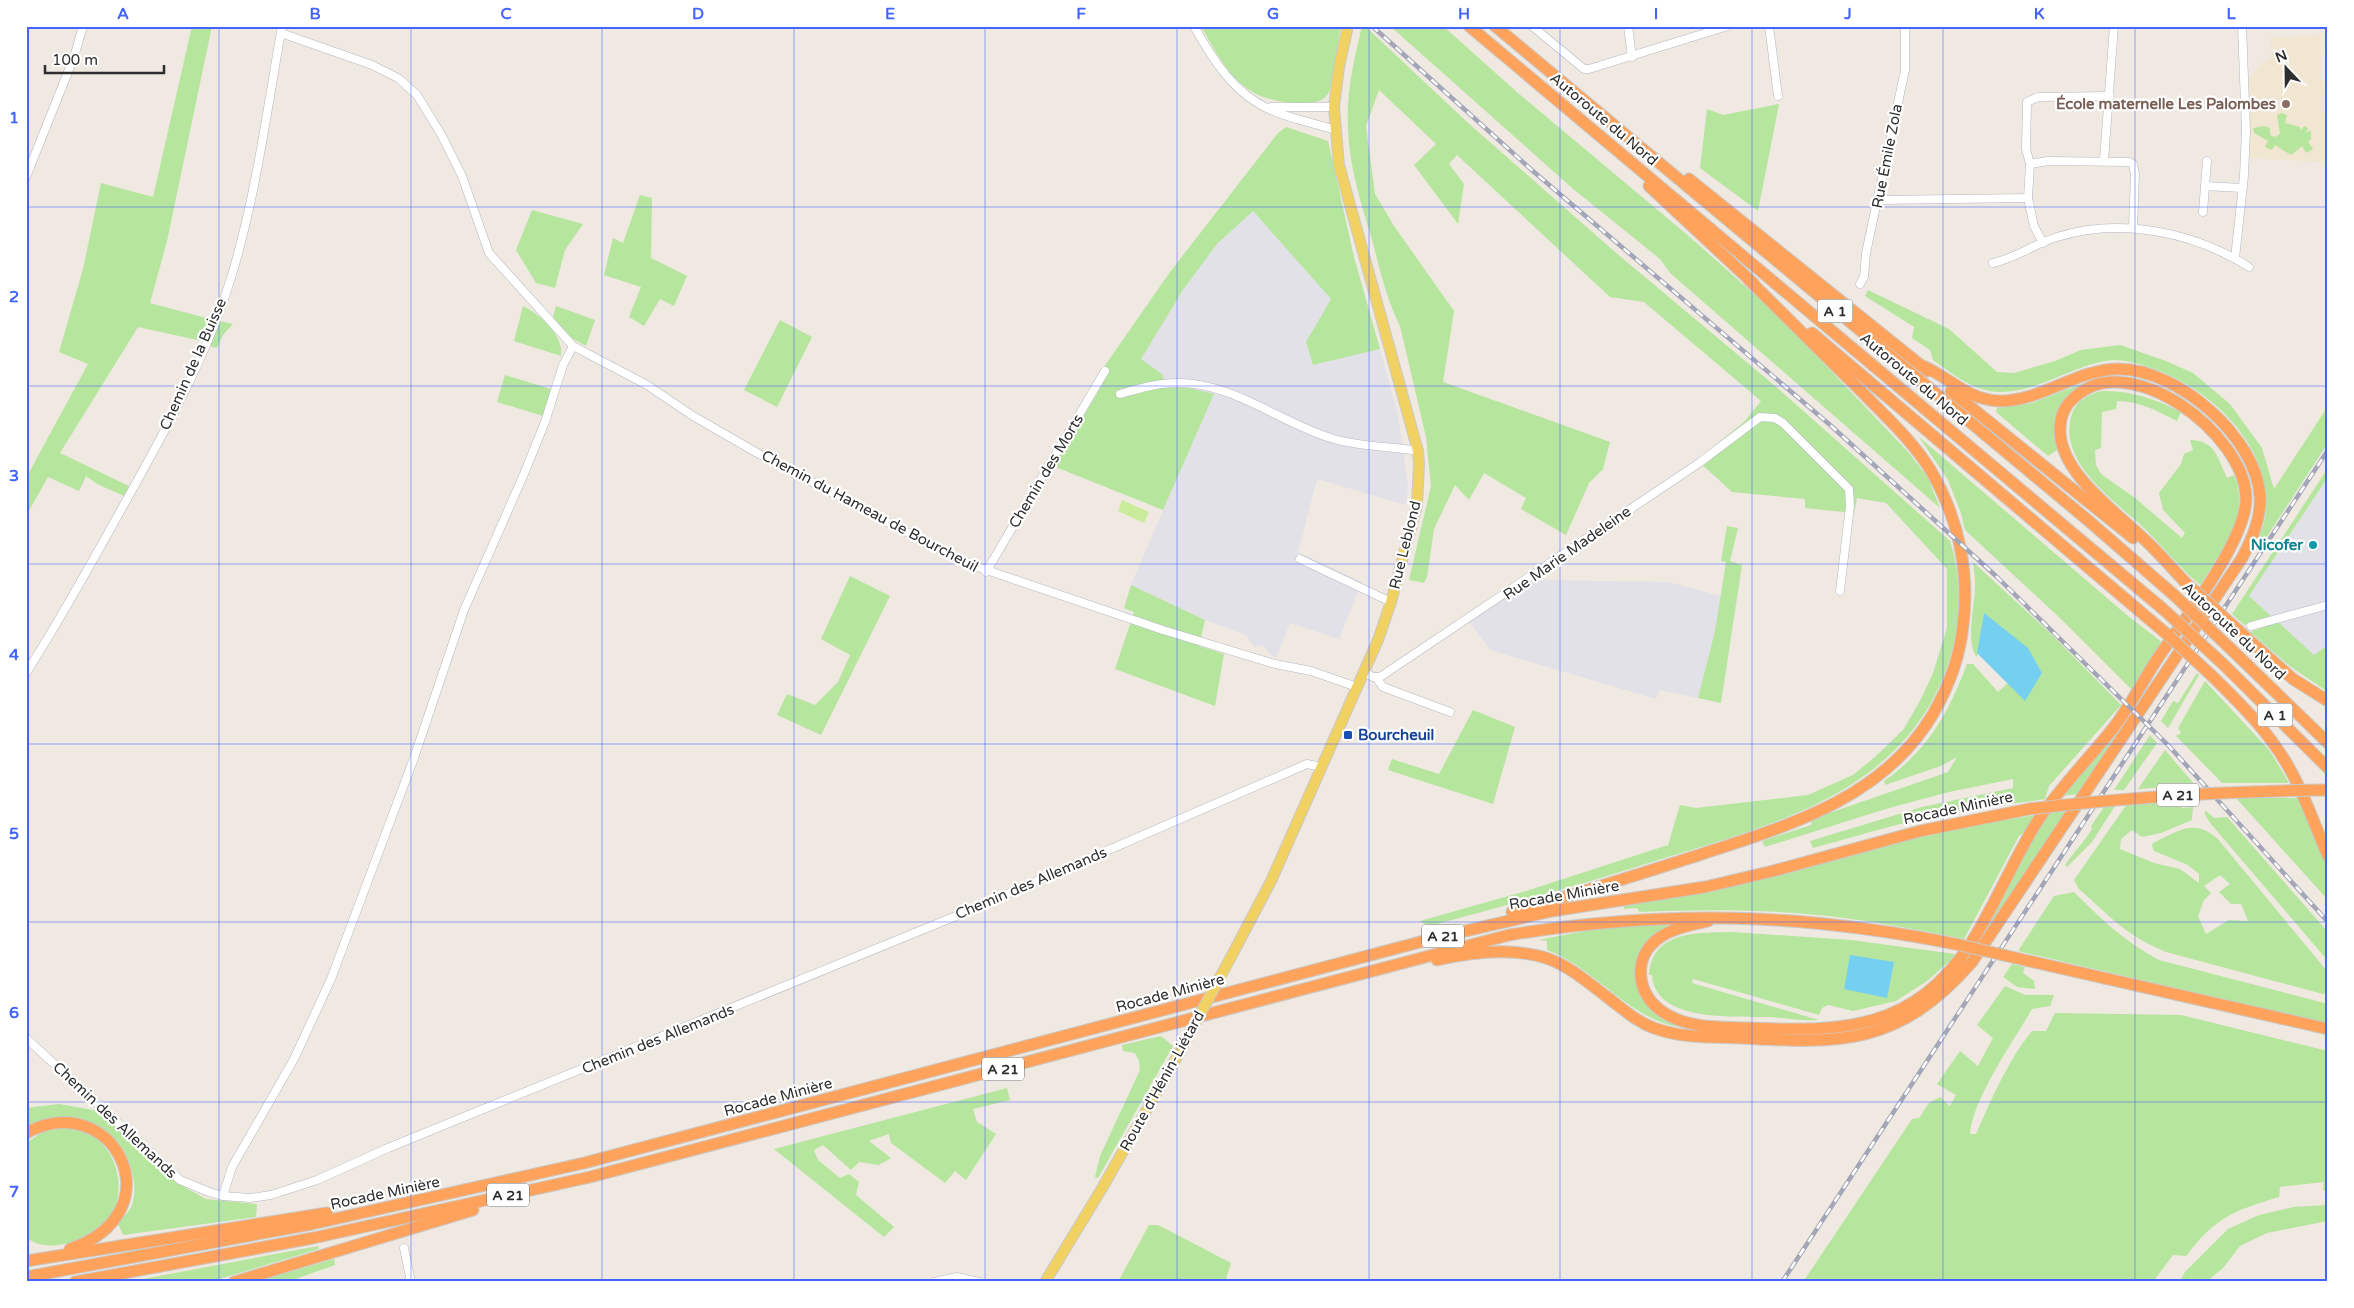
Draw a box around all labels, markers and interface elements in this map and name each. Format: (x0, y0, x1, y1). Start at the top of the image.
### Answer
text: A (117, 4, 129, 24)
text: B (309, 4, 321, 24)
text: C (500, 4, 512, 24)
text: D (692, 4, 704, 24)
text: E (885, 4, 895, 24)
text: F (1076, 4, 1086, 24)
text: G (1267, 4, 1279, 24)
text: H (1458, 4, 1470, 24)
text: I (1654, 4, 1658, 24)
text: J (1843, 4, 1852, 24)
text: K (2034, 4, 2045, 24)
text: L (2226, 4, 2236, 24)
scale bar (45, 42, 164, 74)
north arrow (2262, 42, 2312, 92)
text: N (2273, 46, 2290, 66)
text: 100 m (52, 51, 98, 69)
street label: Autoroute du Nord (1546, 69, 1662, 169)
place label: École maternelle Les Palombes (2056, 94, 2276, 113)
marker: École maternelle Les Palombes (2280, 98, 2292, 110)
street label: Rue Émile Zola (1868, 102, 1906, 210)
text: 1 (9, 108, 19, 128)
text: 2 (9, 287, 19, 307)
street label: Chemin de la Buisse (156, 295, 230, 433)
road number: A 1 (1818, 300, 1852, 322)
street label: Autoroute du Nord (1856, 329, 1972, 429)
street label: Chemin des Morts (1005, 411, 1087, 531)
street label: Chemin du Hameau de Bourcheuil (759, 446, 981, 576)
text: 3 (9, 466, 19, 486)
street label: Rue Leblond (1385, 499, 1425, 591)
street label: Rue Marie Madeleine (1500, 502, 1634, 604)
place label: Nicofer (2251, 536, 2303, 554)
marker: Nicofer (2307, 539, 2319, 551)
street label: Autoroute du Nord (2178, 578, 2290, 684)
text: 4 (9, 645, 19, 665)
road number: A 1 (2258, 704, 2292, 726)
place label: Bourcheuil (1358, 726, 1434, 744)
marker: Bourcheuil (1342, 729, 1354, 741)
road number: A 21 (2157, 784, 2199, 806)
street label: Rocade Minière (1902, 788, 2014, 828)
text: 5 (9, 824, 19, 844)
street label: Chemin des Allemands (953, 843, 1109, 923)
street label: Rocade Minière (1508, 876, 1620, 914)
road number: A 21 (1422, 924, 1464, 948)
street label: Rocade Minière (1114, 970, 1226, 1016)
street label: Chemin des Allemands (579, 1000, 737, 1078)
text: 6 (9, 1003, 19, 1023)
street label: Route d'Hénin-Liétard (1116, 1008, 1208, 1154)
street label: Chemin des Allemands (49, 1058, 181, 1182)
road number: A 21 (982, 1058, 1024, 1080)
street label: Rocade Minière (722, 1074, 834, 1120)
street label: Rocade Minière (329, 1173, 441, 1213)
text: 7 (9, 1182, 19, 1202)
road number: A 21 (487, 1184, 529, 1206)

